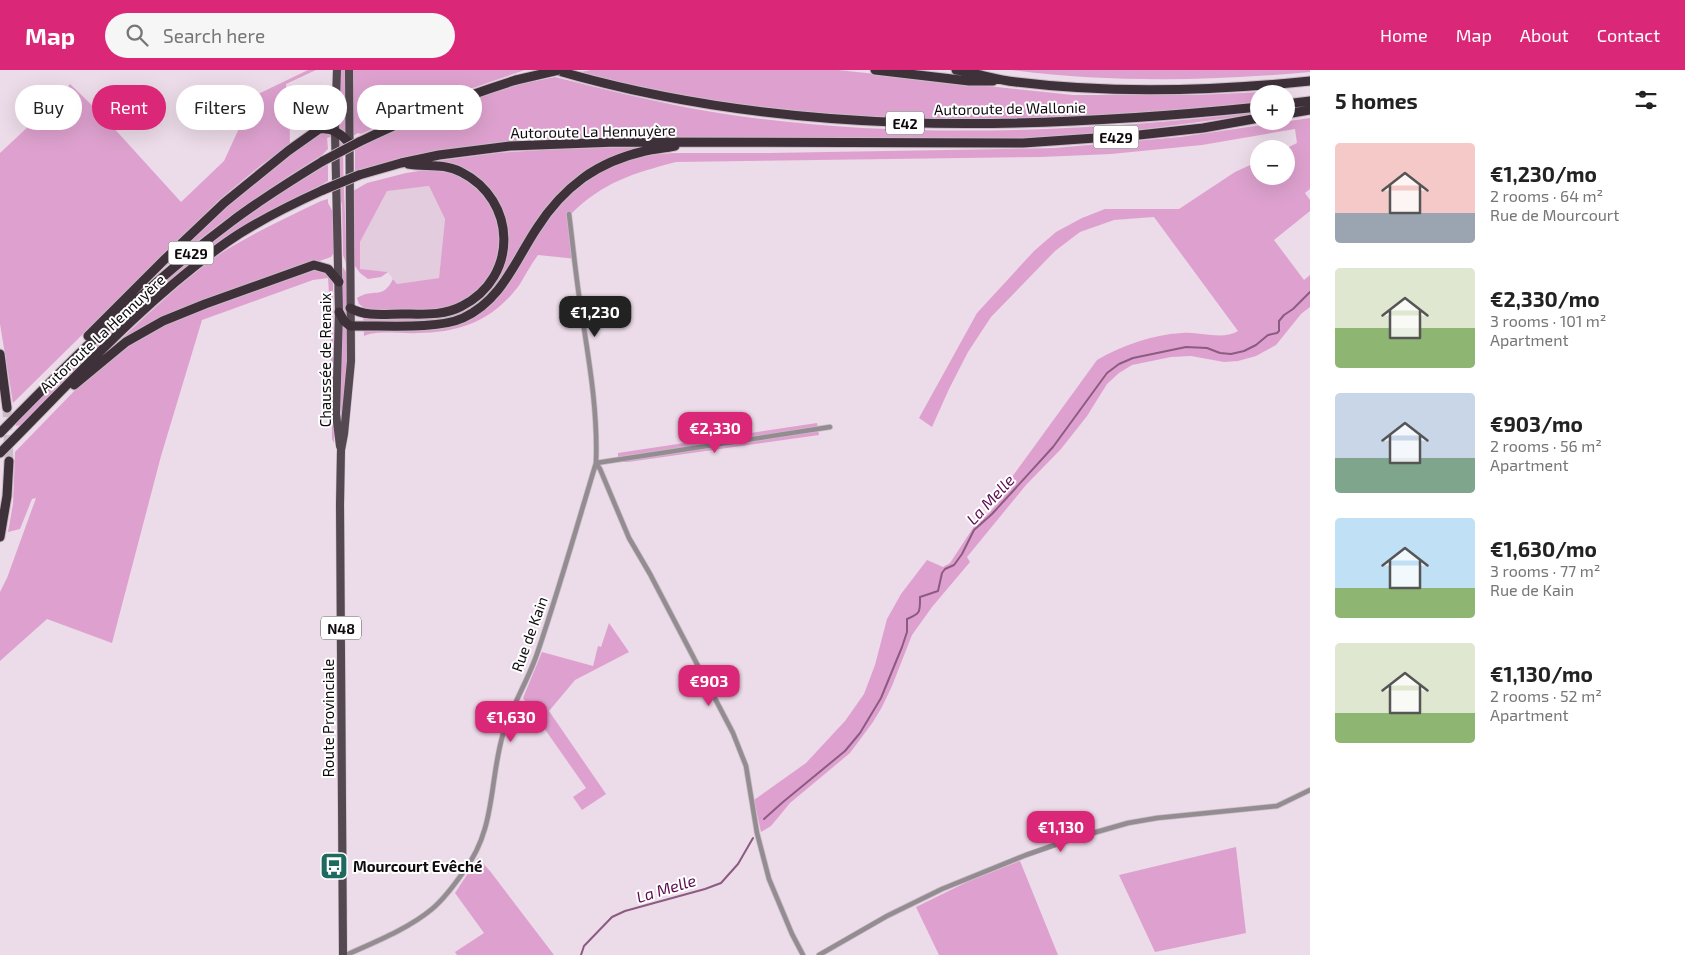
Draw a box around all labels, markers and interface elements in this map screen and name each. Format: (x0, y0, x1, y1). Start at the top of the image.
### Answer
search box (105, 13, 455, 58)
text: Map (25, 21, 75, 50)
icon: search (123, 21, 151, 49)
text: Search here (163, 24, 265, 47)
text: Home (1380, 24, 1428, 46)
text: Map (1456, 24, 1492, 46)
text: About (1520, 24, 1569, 46)
text: Contact (1597, 24, 1660, 46)
chip: Buy (15, 85, 82, 130)
chip: Rent (92, 85, 166, 130)
chip: Filters (176, 85, 264, 130)
chip: New (274, 85, 347, 130)
chip: Apartment (357, 85, 482, 130)
map controls (1250, 85, 1295, 185)
button: + (1250, 85, 1295, 130)
icon: filters (1632, 86, 1660, 114)
text: 5 homes (1335, 88, 1418, 113)
street label: Autoroute de Wallonie (934, 98, 1086, 118)
road number: E42 (886, 112, 924, 134)
street label: Autoroute La Hennuyère (510, 121, 676, 141)
road number: E429 (1094, 126, 1138, 148)
button: − (1250, 140, 1295, 185)
text: €1,230/mo (1490, 161, 1597, 186)
icon: home (1375, 163, 1435, 223)
text: 2 rooms · 64 m² (1490, 186, 1603, 205)
text: Rue de Mourcourt (1490, 205, 1619, 224)
road number: E429 (168, 242, 214, 264)
street label: Autoroute La Hennuyère (35, 270, 169, 396)
text: €2,330/mo (1490, 286, 1600, 311)
icon: home (1375, 288, 1435, 348)
street label: Chaussée de Renaix (316, 293, 334, 427)
pin: €1,230 (554, 296, 636, 338)
text: €1,230 (570, 302, 620, 321)
text: 3 rooms · 101 m² (1490, 311, 1607, 330)
text: Apartment (1490, 330, 1569, 349)
text: €903/mo (1490, 411, 1583, 436)
pin: €2,330 (674, 412, 756, 454)
icon: home (1375, 413, 1435, 473)
text: €2,330 (689, 418, 741, 437)
text: 2 rooms · 56 m² (1490, 436, 1602, 455)
text: Apartment (1490, 455, 1569, 474)
water label: La Melle (962, 470, 1018, 528)
text: €1,630/mo (1490, 536, 1597, 561)
icon: home (1375, 538, 1435, 598)
text: 3 rooms · 77 m² (1490, 561, 1601, 580)
text: Rue de Kain (1490, 580, 1574, 599)
street label: Rue de Kain (507, 594, 551, 674)
road number: N48 (321, 616, 361, 640)
street label: Route Provinciale (319, 659, 337, 777)
text: €1,130/mo (1490, 661, 1593, 686)
icon: home (1375, 663, 1435, 723)
pin: €903 (679, 664, 739, 707)
text: €903 (690, 671, 728, 690)
text: 2 rooms · 52 m² (1490, 686, 1602, 705)
pin: €1,630 (470, 700, 552, 743)
text: Apartment (1490, 705, 1569, 724)
text: €1,630 (486, 707, 536, 726)
pin: €1,130 (1020, 810, 1102, 853)
text: €1,130 (1038, 817, 1084, 836)
bus stop icon: Mourcourt Evêché (319, 851, 349, 881)
place label: Mourcourt Evêché (353, 857, 482, 875)
water label: La Melle (634, 870, 699, 906)

